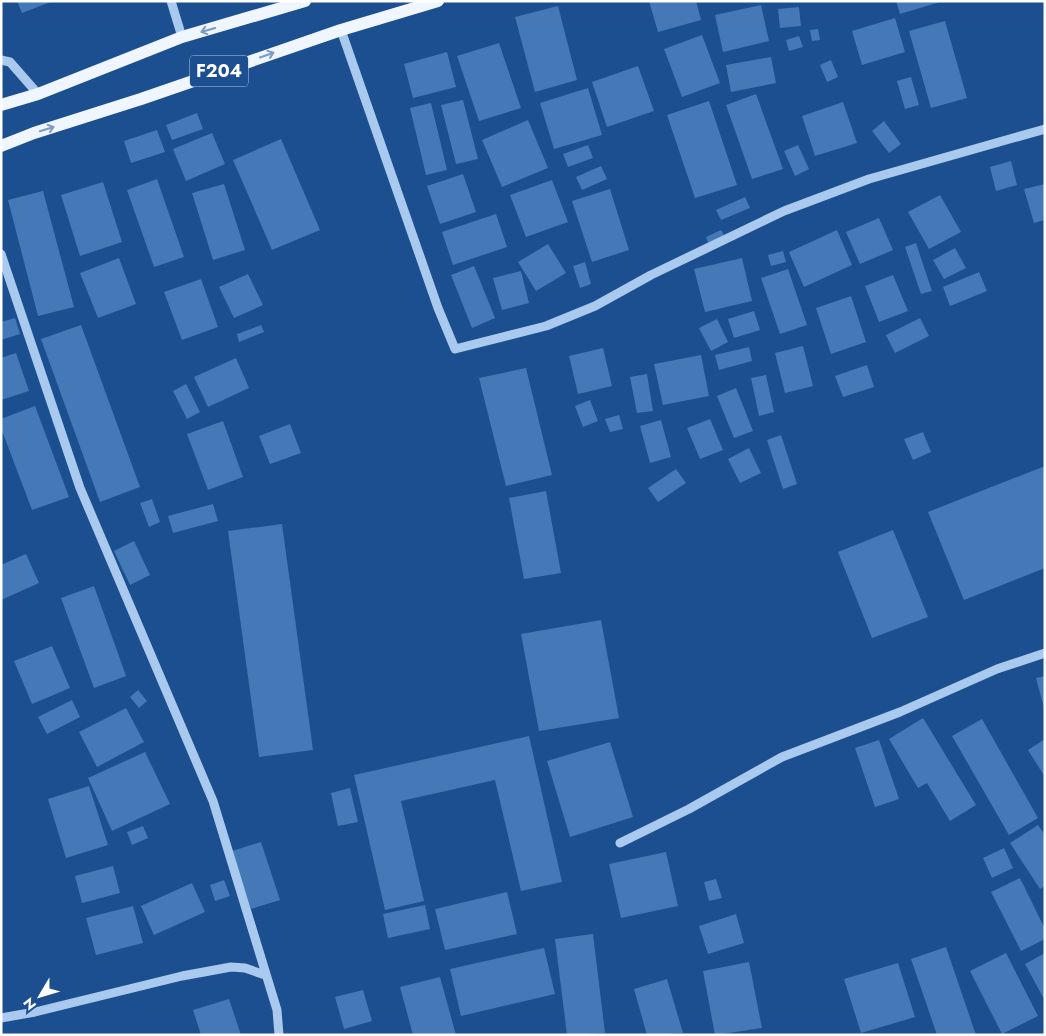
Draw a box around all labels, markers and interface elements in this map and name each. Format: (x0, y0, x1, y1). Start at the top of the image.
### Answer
one-way arrow (200, 25, 216, 35)
one-way arrow (259, 50, 274, 59)
road number: F204 (190, 56, 248, 86)
one-way arrow (38, 123, 54, 133)
north arrow (15, 971, 65, 1021)
text: N (18, 993, 41, 1015)

